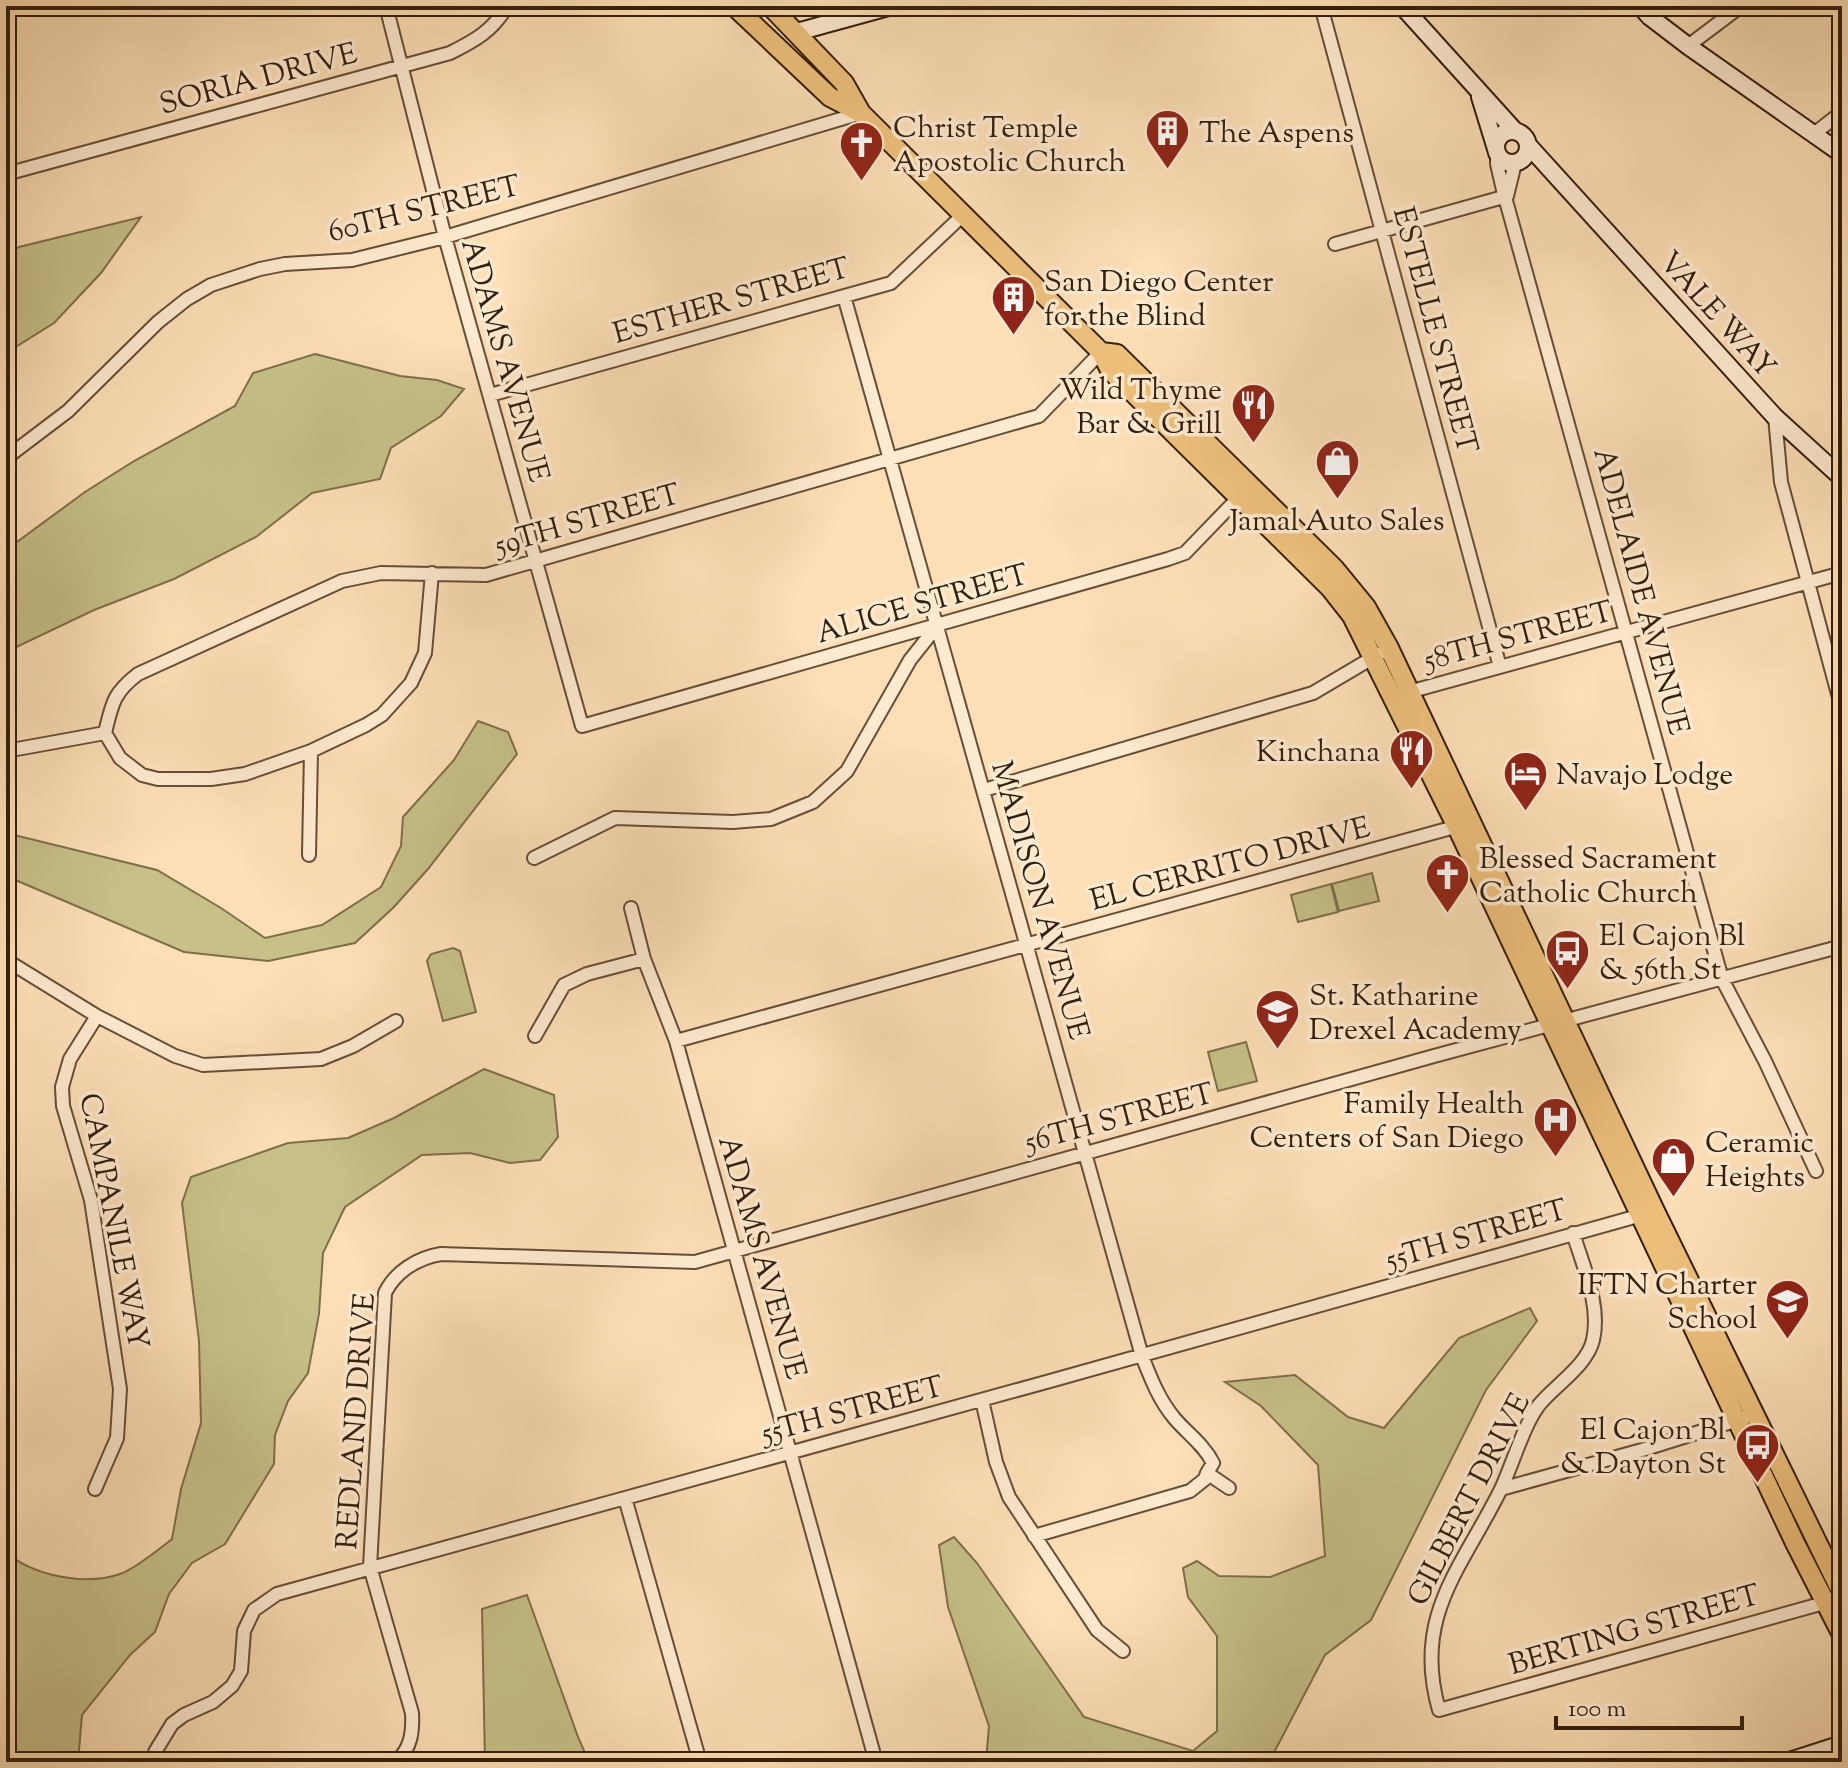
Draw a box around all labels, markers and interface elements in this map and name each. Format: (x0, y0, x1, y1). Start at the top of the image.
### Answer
street label: SORIA DRIVE (155, 33, 362, 127)
place label: Christ Temple Apostolic Church (893, 108, 1127, 185)
building icon: The Aspens (1144, 108, 1192, 171)
place label: The Aspens (1199, 113, 1354, 156)
church icon: Christ Temple Apostolic Church (838, 120, 886, 183)
street label: 60TH STREET (324, 166, 525, 255)
street label: ESTELLE STREET (1380, 203, 1487, 459)
street label: ADAMS AVENUE (448, 234, 559, 487)
street label: VALE WAY (1648, 243, 1785, 389)
street label: ESTHER STREET (608, 248, 855, 357)
place label: San Diego Center for the Blind (1044, 262, 1273, 339)
building icon: San Diego Center for the Blind (989, 274, 1037, 337)
place label: Wild Thyme Bar & Grill (1059, 370, 1222, 447)
restaurant icon: Wild Thyme Bar & Grill (1229, 382, 1277, 445)
shop icon: Jamal Auto Sales (1313, 438, 1361, 501)
street label: ADELAIDE AVENUE (1581, 443, 1699, 740)
street label: 59TH STREET (488, 474, 686, 569)
place label: Jamal Auto Sales (1227, 501, 1445, 544)
street label: ALICE STREET (812, 555, 1034, 656)
street label: 58TH STREET (1417, 592, 1618, 684)
restaurant icon: Kinchana (1387, 727, 1435, 790)
place label: Kinchana (1256, 732, 1380, 775)
hotel icon: Navajo Lodge (1501, 750, 1549, 813)
place label: Navajo Lodge (1556, 755, 1733, 798)
street label: MADISON AVENUE (978, 756, 1099, 1045)
street label: EL CERRITO DRIVE (1086, 807, 1375, 924)
place label: Blessed Sacrament Catholic Church (1479, 839, 1717, 916)
church icon: Blessed Sacrament Catholic Church (1424, 851, 1472, 914)
place label: El Cajon Bl & 56th St (1599, 916, 1745, 993)
bus stop icon: El Cajon Bl & 56th St (1544, 928, 1592, 991)
place label: St. Katharine Drexel Academy (1309, 976, 1522, 1053)
school or university icon: St. Katharine Drexel Academy (1254, 988, 1302, 1051)
street label: 56TH STREET (1018, 1074, 1219, 1166)
place label: Family Health Centers of San Diego (1250, 1084, 1524, 1161)
street label: CAMPANILE WAY (67, 1090, 158, 1353)
hospital icon: Family Health Centers of San Diego (1531, 1096, 1579, 1159)
place label: Ceramic Heights (1705, 1123, 1814, 1200)
street label: ADAMS AVENUE (705, 1131, 816, 1384)
shop icon: Ceramic Heights (1650, 1135, 1698, 1198)
street label: 55TH STREET (1379, 1190, 1573, 1283)
place label: IFTN Charter School (1577, 1265, 1757, 1342)
school or university icon: IFTN Charter School (1764, 1277, 1812, 1340)
street label: REDLAND DRIVE (327, 1291, 388, 1551)
street label: 55TH STREET (755, 1366, 949, 1457)
street label: GILBERT DRIVE (1398, 1386, 1542, 1614)
place label: El Cajon Bl & Dayton St (1560, 1410, 1726, 1487)
bus stop icon: El Cajon Bl & Dayton St (1733, 1422, 1781, 1485)
street label: BERTING STREET (1504, 1575, 1765, 1688)
scale bar (1556, 1680, 1742, 1730)
text: 100 m (1568, 1693, 1626, 1727)

